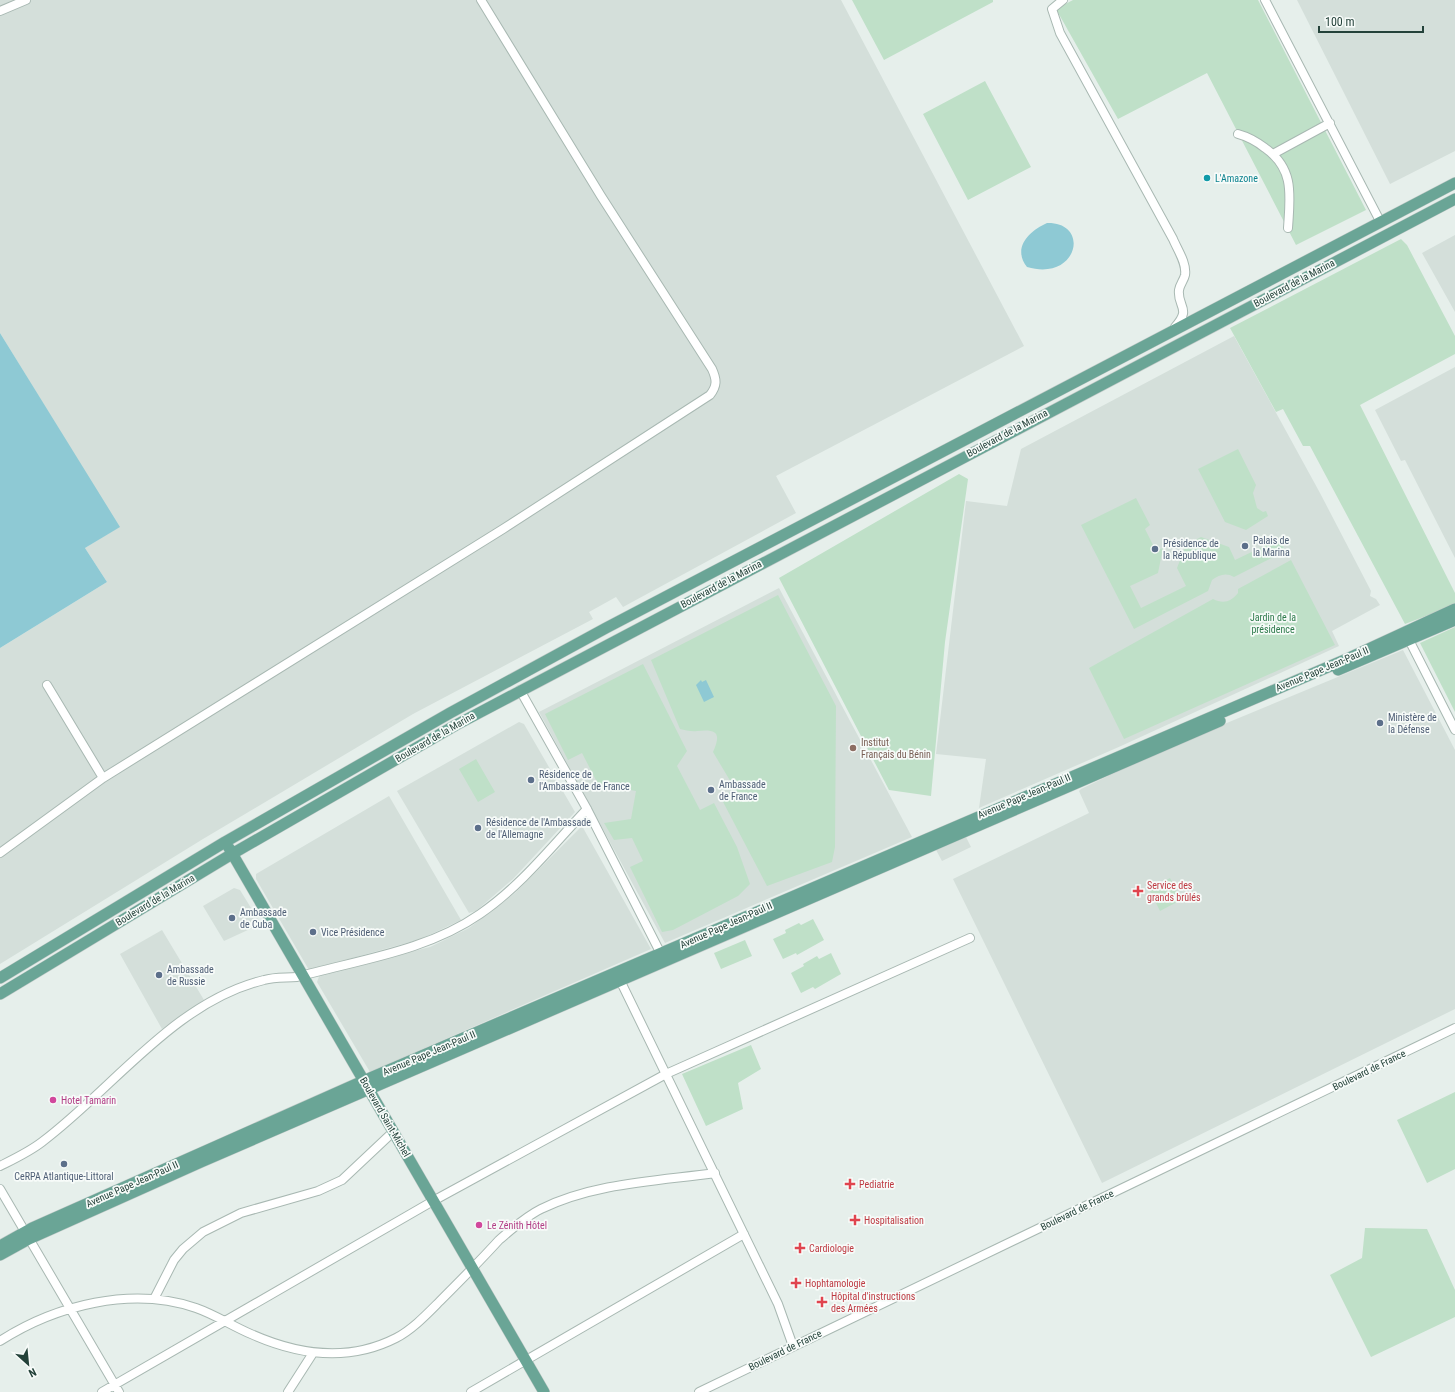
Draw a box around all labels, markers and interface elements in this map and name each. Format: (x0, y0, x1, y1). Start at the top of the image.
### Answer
scale bar (1319, 8, 1423, 34)
text: 100 m (1325, 15, 1355, 29)
marker: L'Amazone (1202, 173, 1212, 183)
place label: L'Amazone (1215, 173, 1258, 184)
street label: Boulevard de la Marina (1252, 257, 1337, 309)
street label: Boulevard de la Marina (965, 407, 1050, 459)
place label: Palais de la Marina (1253, 535, 1290, 558)
place label: Présidence de la République (1163, 538, 1219, 561)
marker: Palais de la Marina (1240, 541, 1250, 551)
marker: Présidence de la République (1150, 544, 1160, 554)
street label: Boulevard de la Marina (679, 558, 764, 610)
park label: Jardin de la présidence (1250, 612, 1296, 635)
street label: Avenue Pape Jean-Paul II (1274, 644, 1370, 694)
street label: Boulevard de la Marina (393, 710, 477, 764)
place label: Ministère de la Défense (1388, 712, 1437, 735)
marker: Ministère de la Défense (1375, 718, 1385, 728)
place label: Institut Français du Bénin (861, 737, 931, 760)
marker: Institut Français du Bénin (848, 743, 858, 753)
place label: Résidence de l'Ambassade de France (539, 769, 630, 792)
street label: Avenue Pape Jean-Paul II (976, 771, 1072, 821)
marker: Résidence de l'Ambassade de France (526, 775, 536, 785)
place label: Ambassade de France (719, 779, 766, 802)
marker: Ambassade de France (706, 785, 716, 795)
place label: Résidence de l'Ambassade de l'Allemagne (486, 817, 591, 840)
marker: Résidence de l'Ambassade de l'Allemagne (473, 823, 483, 833)
street label: Boulevard de la Marina (114, 872, 197, 928)
place label: Service des grands brûlés (1147, 880, 1201, 903)
marker: Service des grands brûlés (1132, 885, 1144, 897)
street label: Avenue Pape Jean-Paul II (678, 900, 774, 950)
place label: Ambassade de Cuba (240, 907, 287, 930)
marker: Ambassade de Cuba (227, 913, 237, 923)
marker: Vice Présidence (308, 927, 318, 937)
place label: Vice Présidence (321, 927, 385, 938)
place label: Ambassade de Russie (167, 964, 214, 987)
marker: Ambassade de Russie (154, 970, 164, 980)
street label: Avenue Pape Jean-Paul II (381, 1028, 477, 1078)
street label: Boulevard de France (1331, 1047, 1408, 1092)
street label: Boulevard Saint-Michel (358, 1075, 412, 1159)
marker: Hotel Tamarin (48, 1095, 58, 1105)
place label: Hotel Tamarin (61, 1095, 116, 1106)
marker: CeRPA Atlantique-Littoral (59, 1159, 69, 1169)
street label: Avenue Pape Jean-Paul II (84, 1159, 180, 1209)
place label: CeRPA Atlantique-Littoral (14, 1171, 114, 1182)
marker: Pediatrie (844, 1178, 856, 1190)
place label: Pediatrie (859, 1179, 895, 1190)
street label: Boulevard de France (1039, 1187, 1116, 1232)
marker: Hospitalisation (849, 1214, 861, 1226)
place label: Hospitalisation (864, 1215, 924, 1226)
marker: Le Zénith Hôtel (474, 1220, 484, 1230)
place label: Le Zénith Hôtel (487, 1220, 547, 1231)
marker: Cardiologie (794, 1242, 806, 1254)
place label: Cardiologie (809, 1243, 854, 1254)
marker: Hophtamologie (790, 1277, 802, 1289)
place label: Hophtamologie (805, 1278, 866, 1289)
place label: Hôpital d'instructions des Armées (831, 1291, 916, 1314)
marker: Hôpital d'instructions des Armées (816, 1296, 828, 1308)
street label: Boulevard de France (747, 1327, 824, 1372)
north arrow (8, 1344, 48, 1384)
text: N (26, 1365, 38, 1380)

